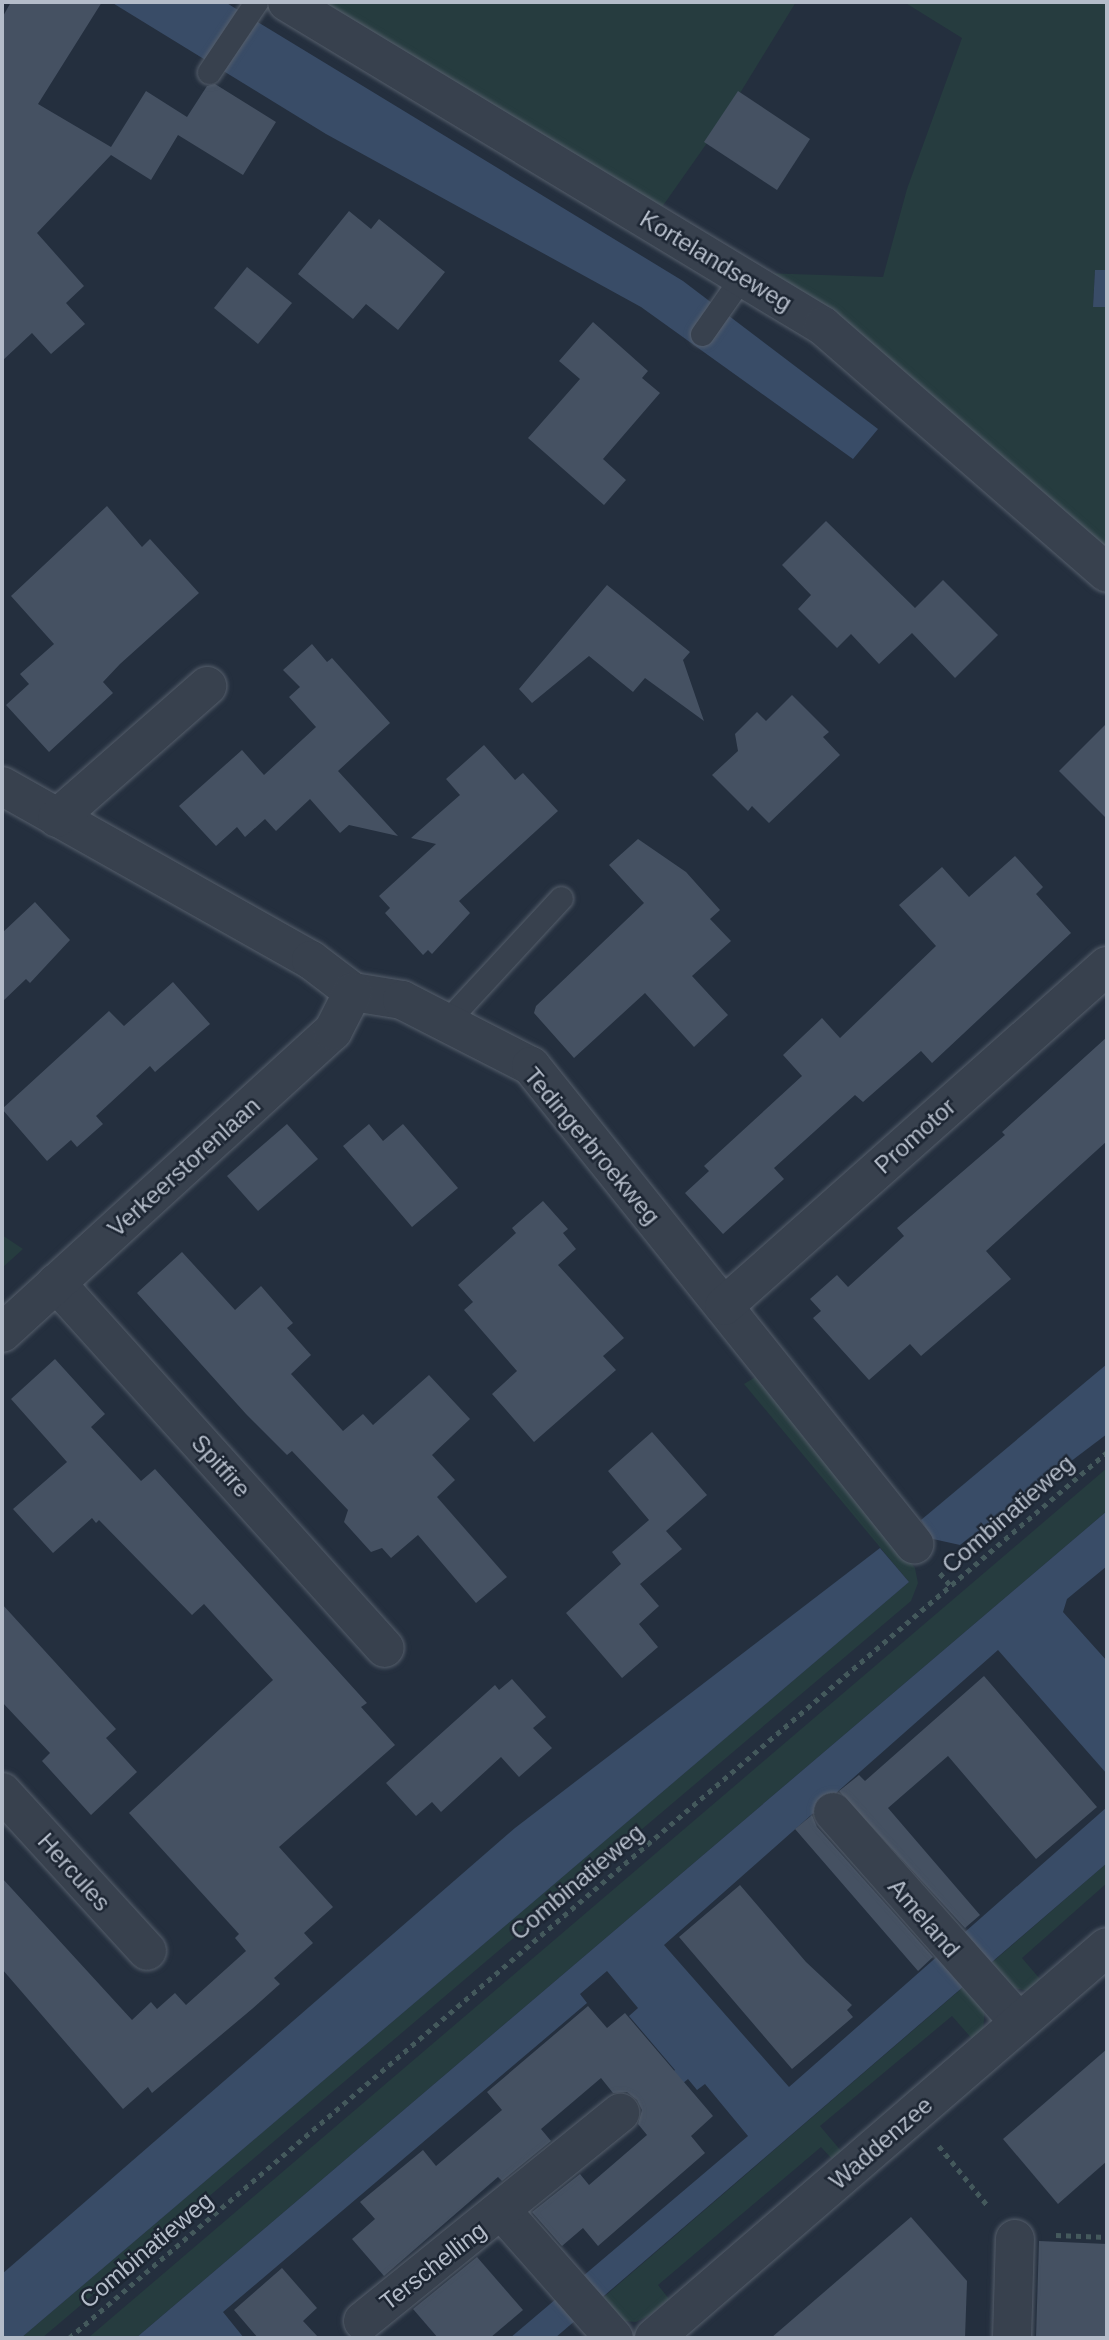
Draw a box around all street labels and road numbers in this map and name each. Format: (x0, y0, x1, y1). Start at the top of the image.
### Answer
street label: Kortelandseweg (635, 204, 797, 318)
street label: Tedingerbroekweg (518, 1062, 666, 1230)
street label: Verkeerstorenlaan (102, 1091, 266, 1243)
street label: Promotor (869, 1092, 961, 1180)
street label: Spitfire (185, 1429, 257, 1503)
street label: Combinatieweg (936, 1449, 1080, 1579)
street label: Combinatieweg (504, 1818, 650, 1946)
street label: Hercules (32, 1827, 116, 1917)
street label: Ameland (882, 1873, 966, 1963)
street label: Waddenzee (824, 2090, 938, 2196)
street label: Combinatieweg (73, 2186, 219, 2314)
street label: Terschelling (374, 2216, 492, 2316)

